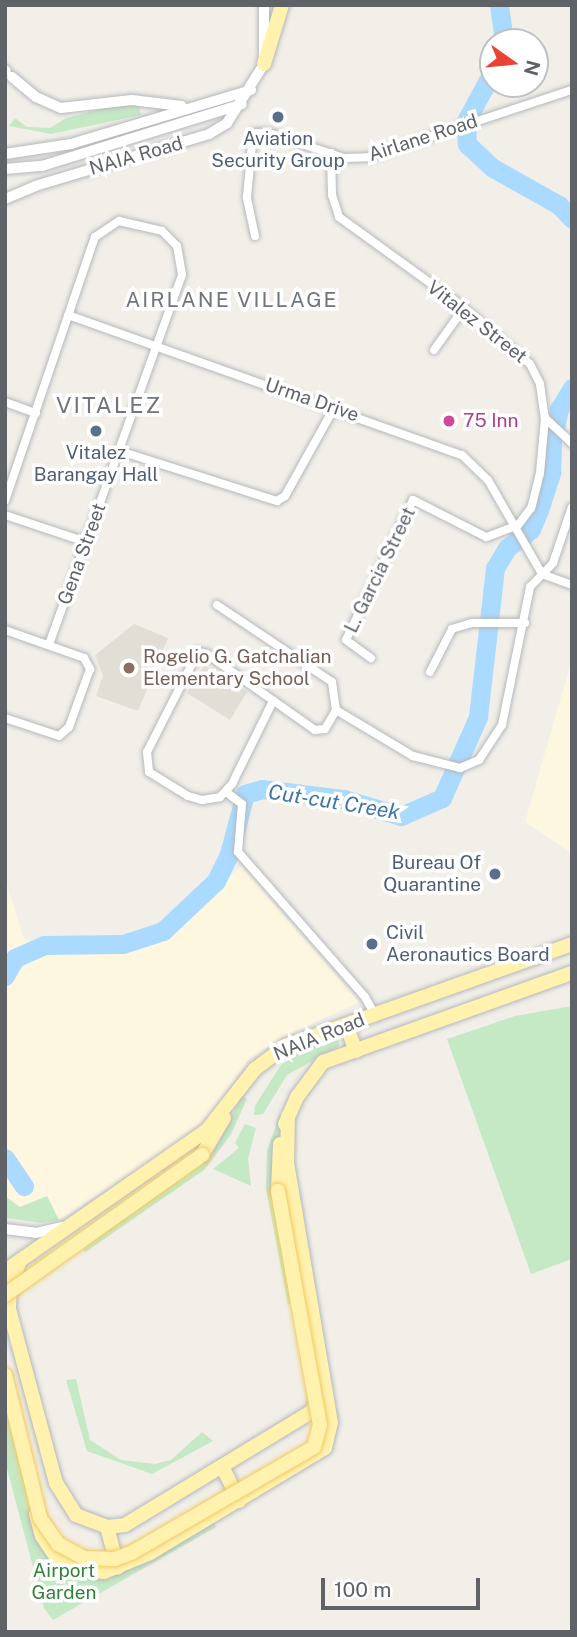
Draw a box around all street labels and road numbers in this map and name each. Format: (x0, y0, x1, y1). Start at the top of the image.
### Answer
street label: Airlane Road (366, 110, 480, 166)
street label: NAIA Road (87, 132, 185, 180)
street label: Vitalez Street (423, 276, 531, 368)
street label: Urma Drive (262, 373, 362, 427)
street label: Gena Street (53, 500, 111, 608)
street label: L. Garcia Street (340, 503, 420, 637)
street label: NAIA Road (270, 1008, 368, 1066)

